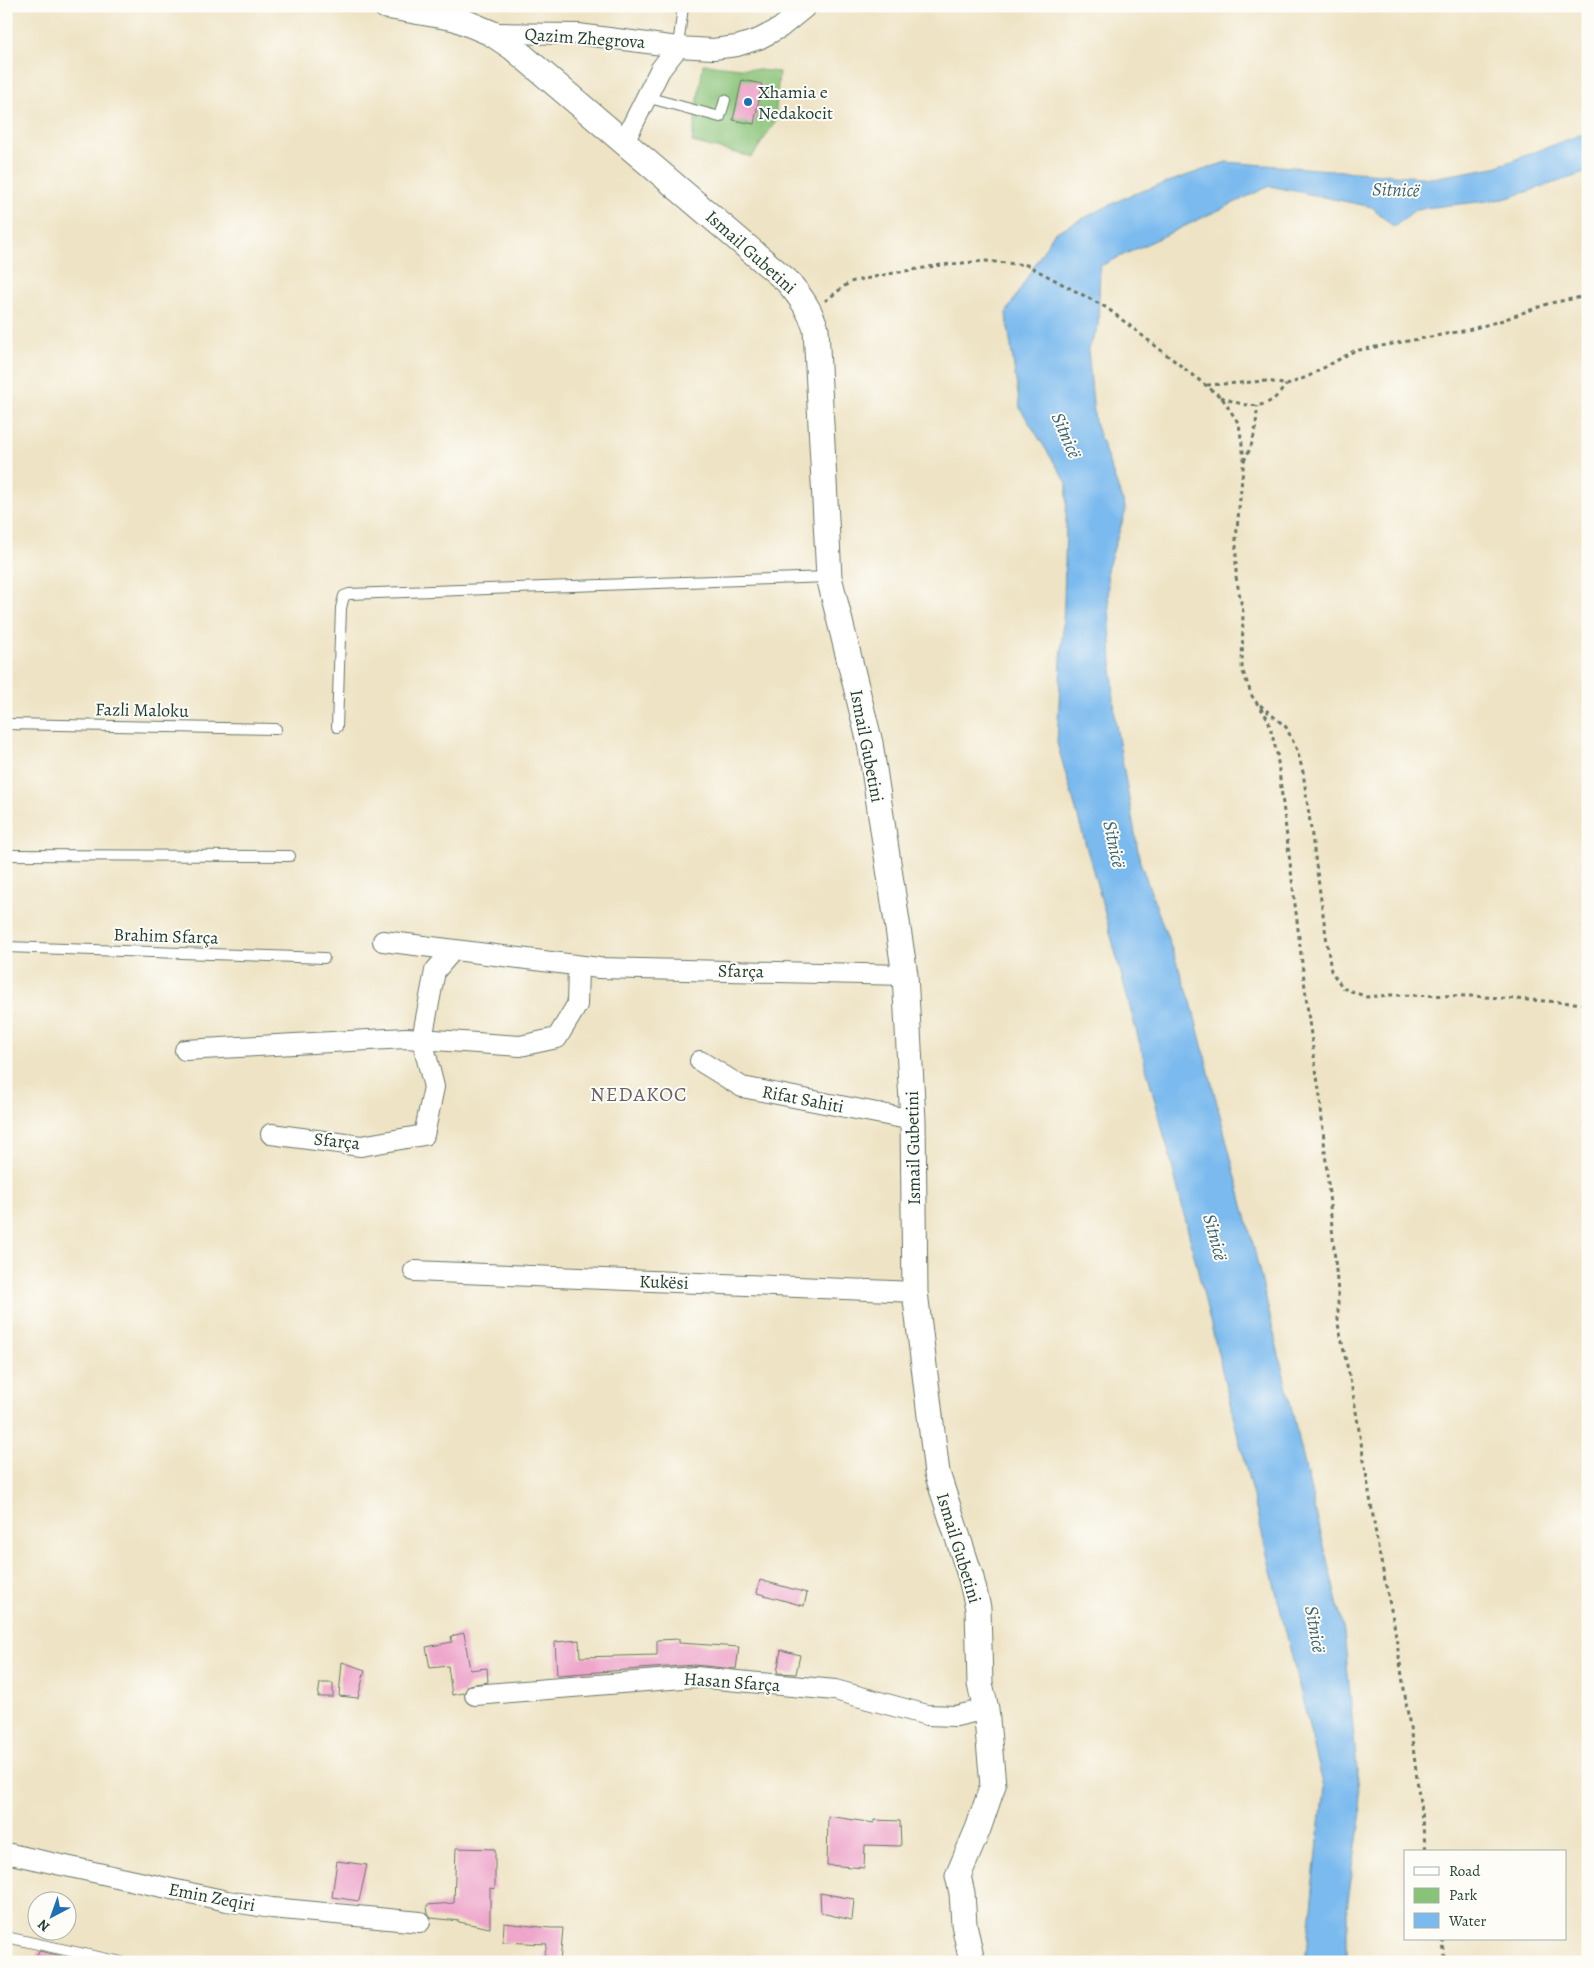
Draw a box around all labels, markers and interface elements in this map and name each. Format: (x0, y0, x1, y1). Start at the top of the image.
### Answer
street label: Qazim Zhegrova (524, 22, 647, 54)
place label: Xhamia e Nedakocit (758, 80, 833, 125)
marker: Xhamia e Nedakocit (742, 96, 754, 108)
water label: Sitnicë (1372, 176, 1421, 204)
street label: Ismail Gubetini (700, 205, 802, 299)
water label: Sitnicë (1045, 408, 1088, 463)
street label: Ismail Gubetini (844, 688, 890, 804)
street label: Fazli Maloku (95, 697, 189, 723)
water label: Sitnicë (1096, 818, 1132, 871)
street label: Brahim Sfarça (113, 922, 220, 950)
street label: Sfarça (718, 959, 765, 983)
street label: Rifat Sahiti (760, 1079, 846, 1119)
district label: NEDAKOC (590, 1081, 688, 1108)
street label: Ismail Gubetini (900, 1091, 926, 1205)
street label: Sfarça (313, 1127, 362, 1155)
water label: Sitnicë (1196, 1211, 1234, 1265)
street label: Kukësi (639, 1269, 689, 1295)
street label: Ismail Gubetini (931, 1490, 987, 1606)
water label: Sitnicë (1298, 1604, 1332, 1656)
street label: Hasan Sfarça (683, 1667, 782, 1697)
legend (1404, 1850, 1566, 1940)
text: Road (1449, 1861, 1481, 1881)
street label: Emin Zeqiri (167, 1877, 257, 1917)
text: Park (1449, 1885, 1478, 1905)
north arrow (28, 1890, 78, 1940)
text: Water (1448, 1911, 1486, 1931)
text: N (34, 1915, 54, 1936)

